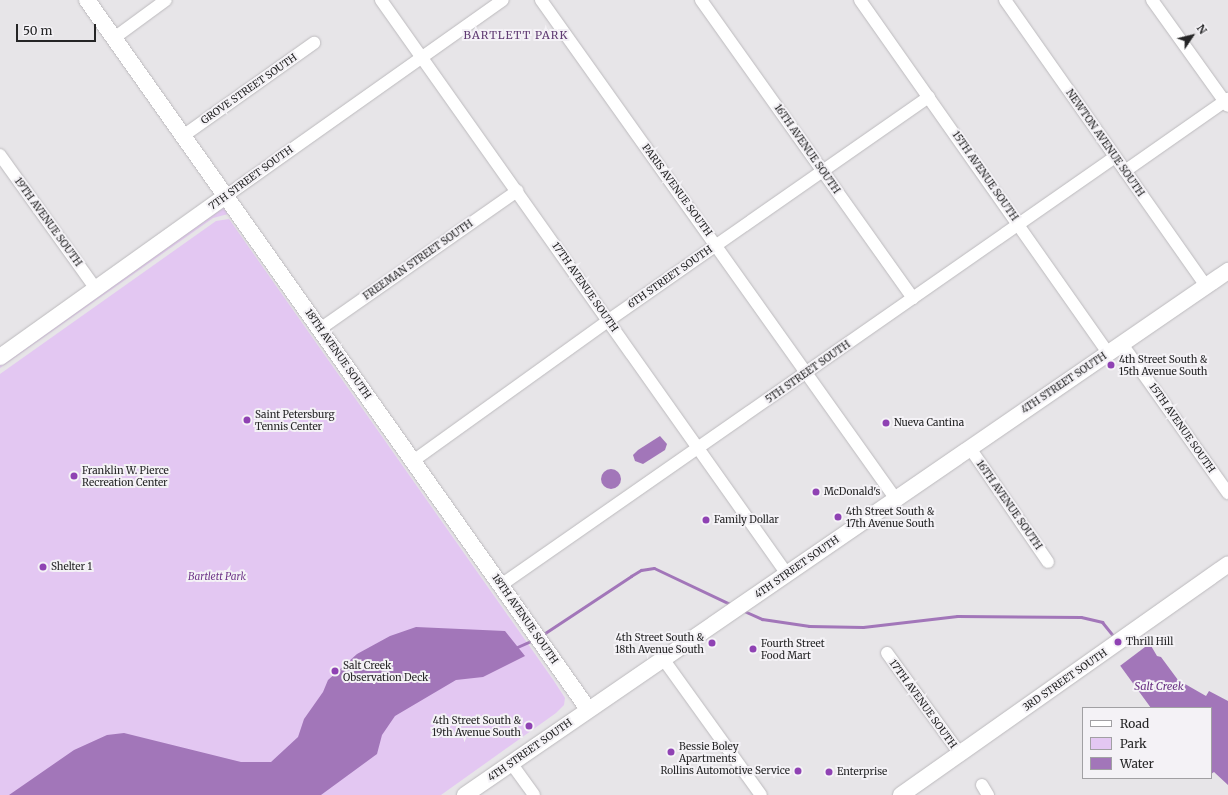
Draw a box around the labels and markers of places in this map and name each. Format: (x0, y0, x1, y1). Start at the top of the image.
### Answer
place label: 4th Street South & 15th Avenue South (1119, 353, 1207, 376)
marker: 4th Street South & 15th Avenue South (1106, 360, 1116, 370)
place label: Saint Petersburg Tennis Center (255, 408, 335, 432)
marker: Saint Petersburg Tennis Center (242, 415, 252, 425)
place label: Nueva Cantina (894, 417, 964, 429)
marker: Nueva Cantina (881, 418, 891, 428)
place label: Franklin W. Pierce Recreation Center (82, 464, 169, 488)
marker: Franklin W. Pierce Recreation Center (69, 471, 79, 481)
place label: McDonald's (824, 486, 880, 498)
marker: McDonald's (811, 487, 821, 497)
place label: 4th Street South & 17th Avenue South (846, 505, 934, 528)
marker: 4th Street South & 17th Avenue South (833, 512, 843, 522)
place label: Family Dollar (714, 514, 779, 526)
marker: Family Dollar (701, 515, 711, 525)
place label: Shelter 1 (51, 561, 92, 573)
marker: Shelter 1 (38, 562, 48, 572)
place label: 4th Street South & 18th Avenue South (615, 631, 704, 654)
place label: Thrill Hill (1126, 636, 1173, 648)
place label: Fourth Street Food Mart (761, 637, 825, 660)
marker: Thrill Hill (1113, 637, 1123, 647)
marker: 4th Street South & 18th Avenue South (707, 638, 717, 648)
marker: Fourth Street Food Mart (748, 644, 758, 654)
place label: Salt Creek Observation Deck (343, 659, 428, 682)
marker: Salt Creek Observation Deck (330, 666, 340, 676)
place label: 4th Street South & 19th Avenue South (432, 714, 521, 738)
marker: 4th Street South & 19th Avenue South (524, 721, 534, 731)
place label: Bessie Boley Apartments (679, 740, 739, 764)
marker: Bessie Boley Apartments (666, 747, 676, 757)
place label: Rollins Automotive Service (660, 765, 790, 777)
marker: Rollins Automotive Service (793, 766, 803, 776)
place label: Enterprise (837, 766, 887, 778)
marker: Enterprise (824, 767, 834, 777)

